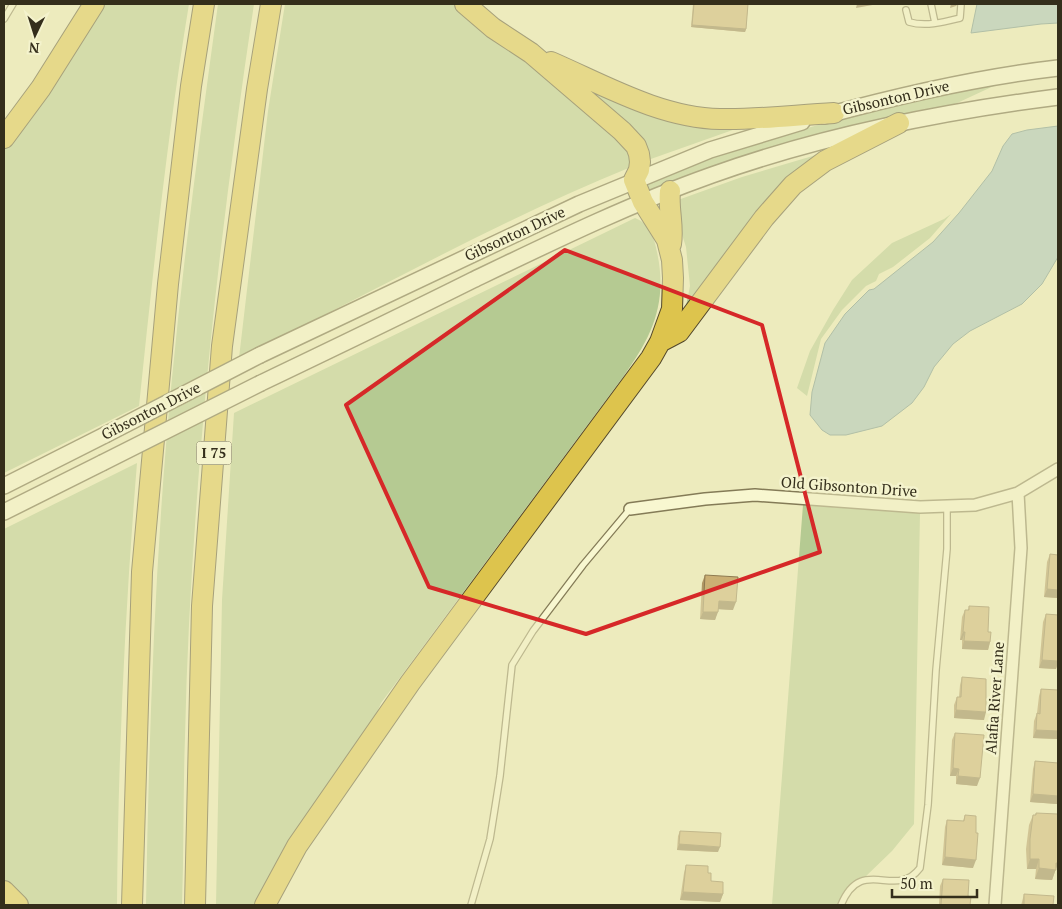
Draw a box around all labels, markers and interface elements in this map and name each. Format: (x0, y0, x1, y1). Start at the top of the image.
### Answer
north arrow (10, 10, 60, 60)
text: N (28, 39, 40, 58)
street label: Gibsonton Drive (840, 75, 951, 119)
street label: Gibsonton Drive (461, 201, 568, 265)
street label: Gibsonton Drive (97, 376, 204, 444)
road number: I 75 (196, 442, 232, 464)
street label: Old Gibsonton Drive (780, 471, 918, 501)
street label: Alafia River Lane (980, 641, 1008, 755)
scale bar (892, 866, 977, 898)
text: 50 m (900, 873, 933, 893)

